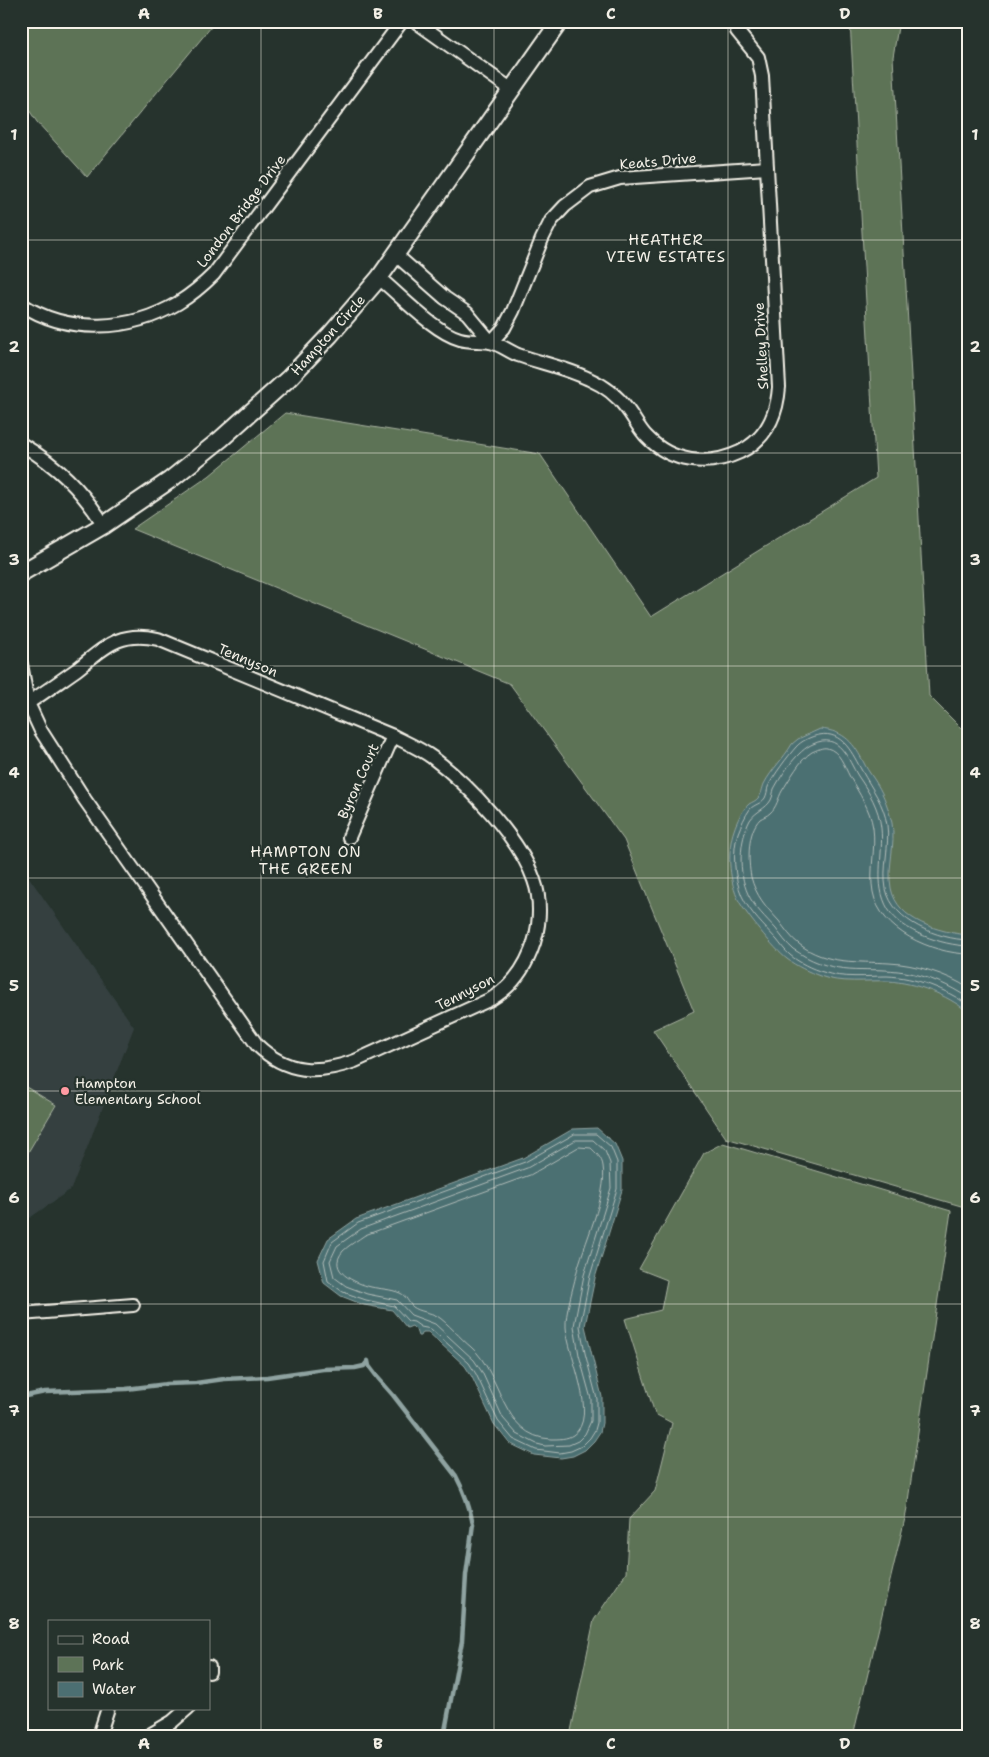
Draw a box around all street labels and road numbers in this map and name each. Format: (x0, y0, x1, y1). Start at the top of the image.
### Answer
street label: Keats Drive (619, 149, 697, 173)
street label: London Bridge Drive (193, 151, 290, 271)
street label: Hampton Circle (287, 291, 369, 379)
street label: Shelley Drive (750, 302, 772, 390)
street label: Tennyson (215, 639, 281, 681)
street label: Byron Court (333, 740, 383, 822)
street label: Tennyson (433, 969, 498, 1014)

